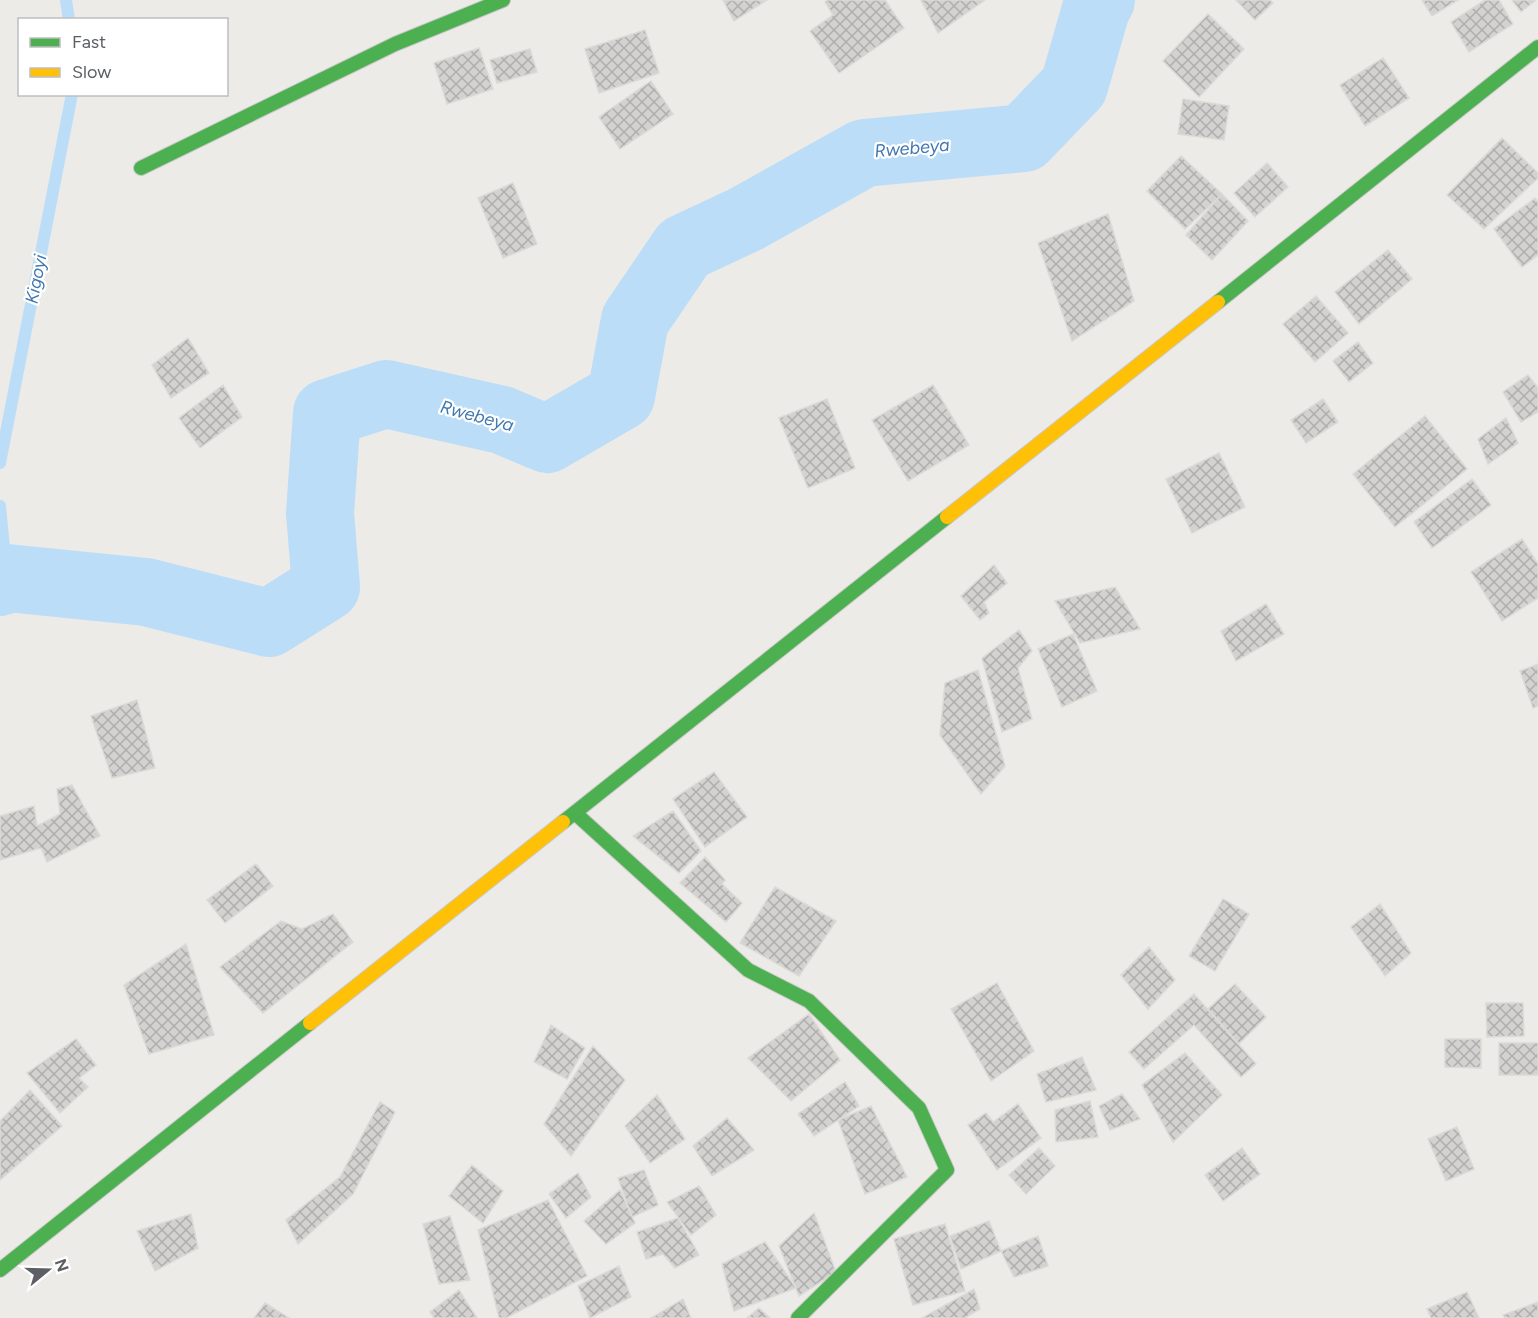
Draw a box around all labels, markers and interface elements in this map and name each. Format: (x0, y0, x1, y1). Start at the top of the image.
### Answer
legend (18, 18, 228, 96)
text: Fast (72, 31, 106, 53)
text: Slow (72, 61, 111, 83)
water label: Rwebeya (874, 134, 951, 162)
water label: Kigoyi (20, 252, 52, 305)
water label: Rwebeya (438, 396, 517, 436)
north arrow (18, 1240, 78, 1300)
text: N (51, 1256, 73, 1274)

